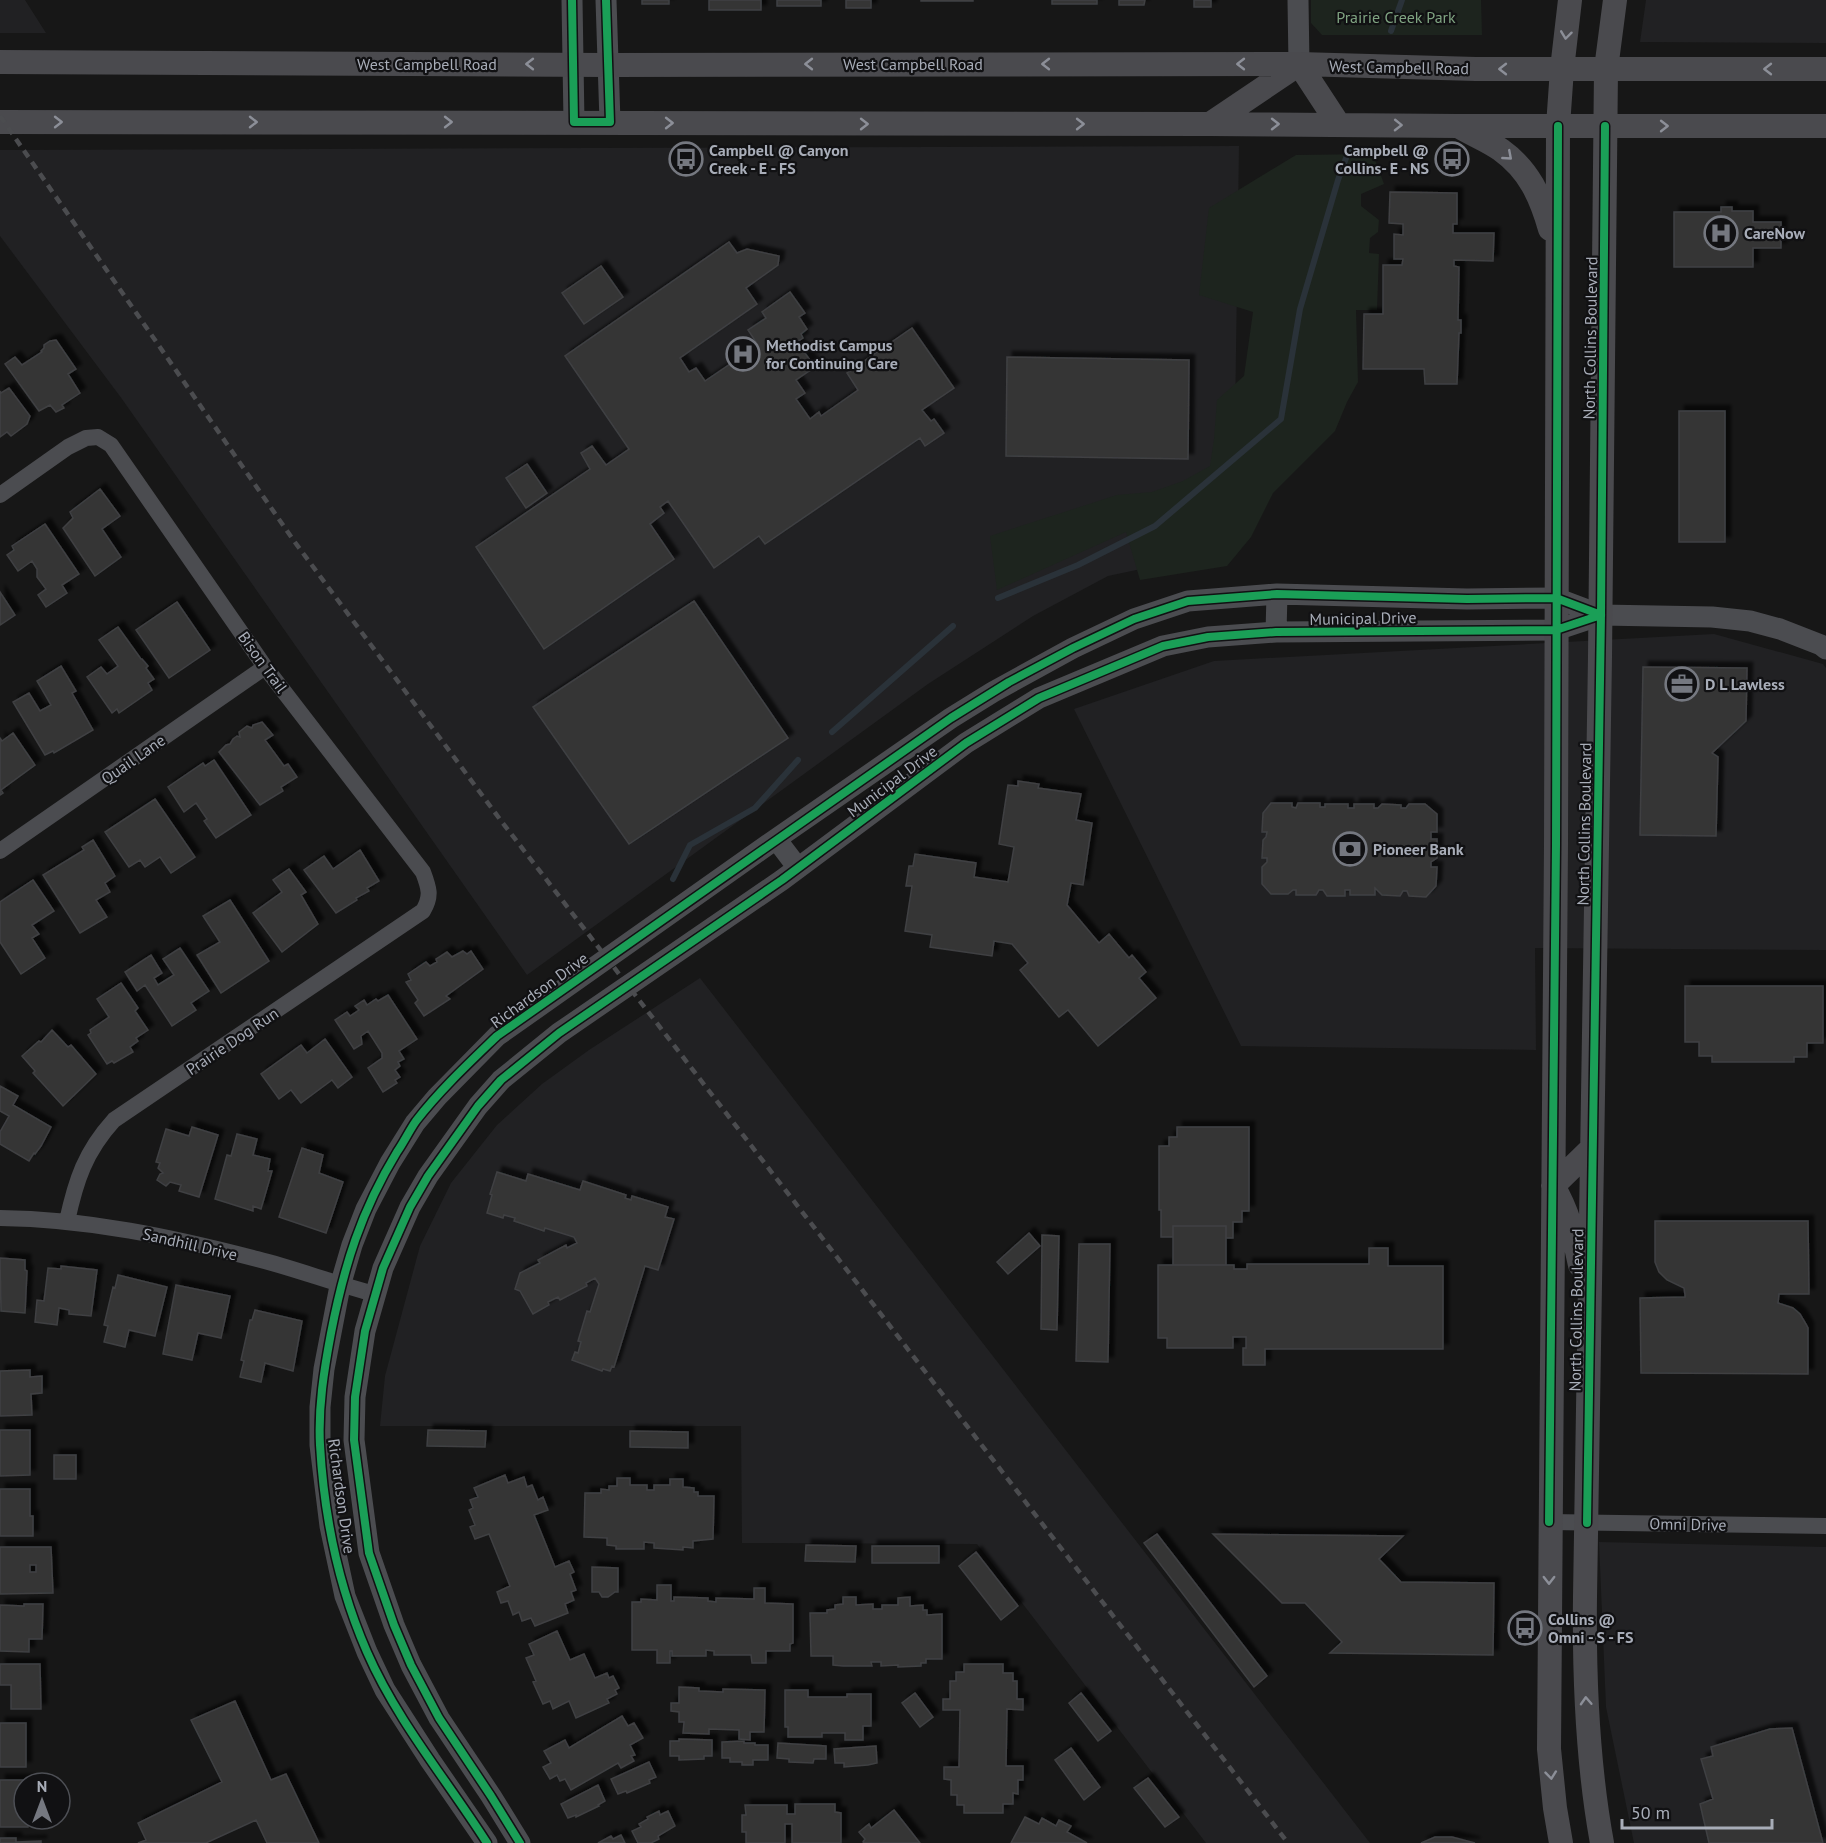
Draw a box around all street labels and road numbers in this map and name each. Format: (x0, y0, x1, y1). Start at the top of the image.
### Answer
street label: West Campbell Road (357, 54, 497, 74)
street label: West Campbell Road (843, 54, 983, 74)
street label: West Campbell Road (1329, 56, 1469, 78)
street label: North Collins Boulevard (1579, 256, 1601, 420)
street label: Municipal Drive (1309, 607, 1417, 629)
street label: Bison Trail (234, 627, 292, 697)
street label: Quail Lane (97, 730, 169, 788)
street label: Municipal Drive (843, 741, 941, 821)
street label: North Collins Boulevard (1573, 742, 1595, 906)
street label: Richardson Drive (486, 948, 592, 1032)
street label: Prairie Dog Run (182, 1003, 282, 1079)
street label: Sandhill Drive (141, 1223, 239, 1265)
street label: North Collins Boulevard (1565, 1228, 1587, 1392)
street label: Richardson Drive (324, 1437, 360, 1555)
street label: Omni Drive (1649, 1513, 1727, 1535)

